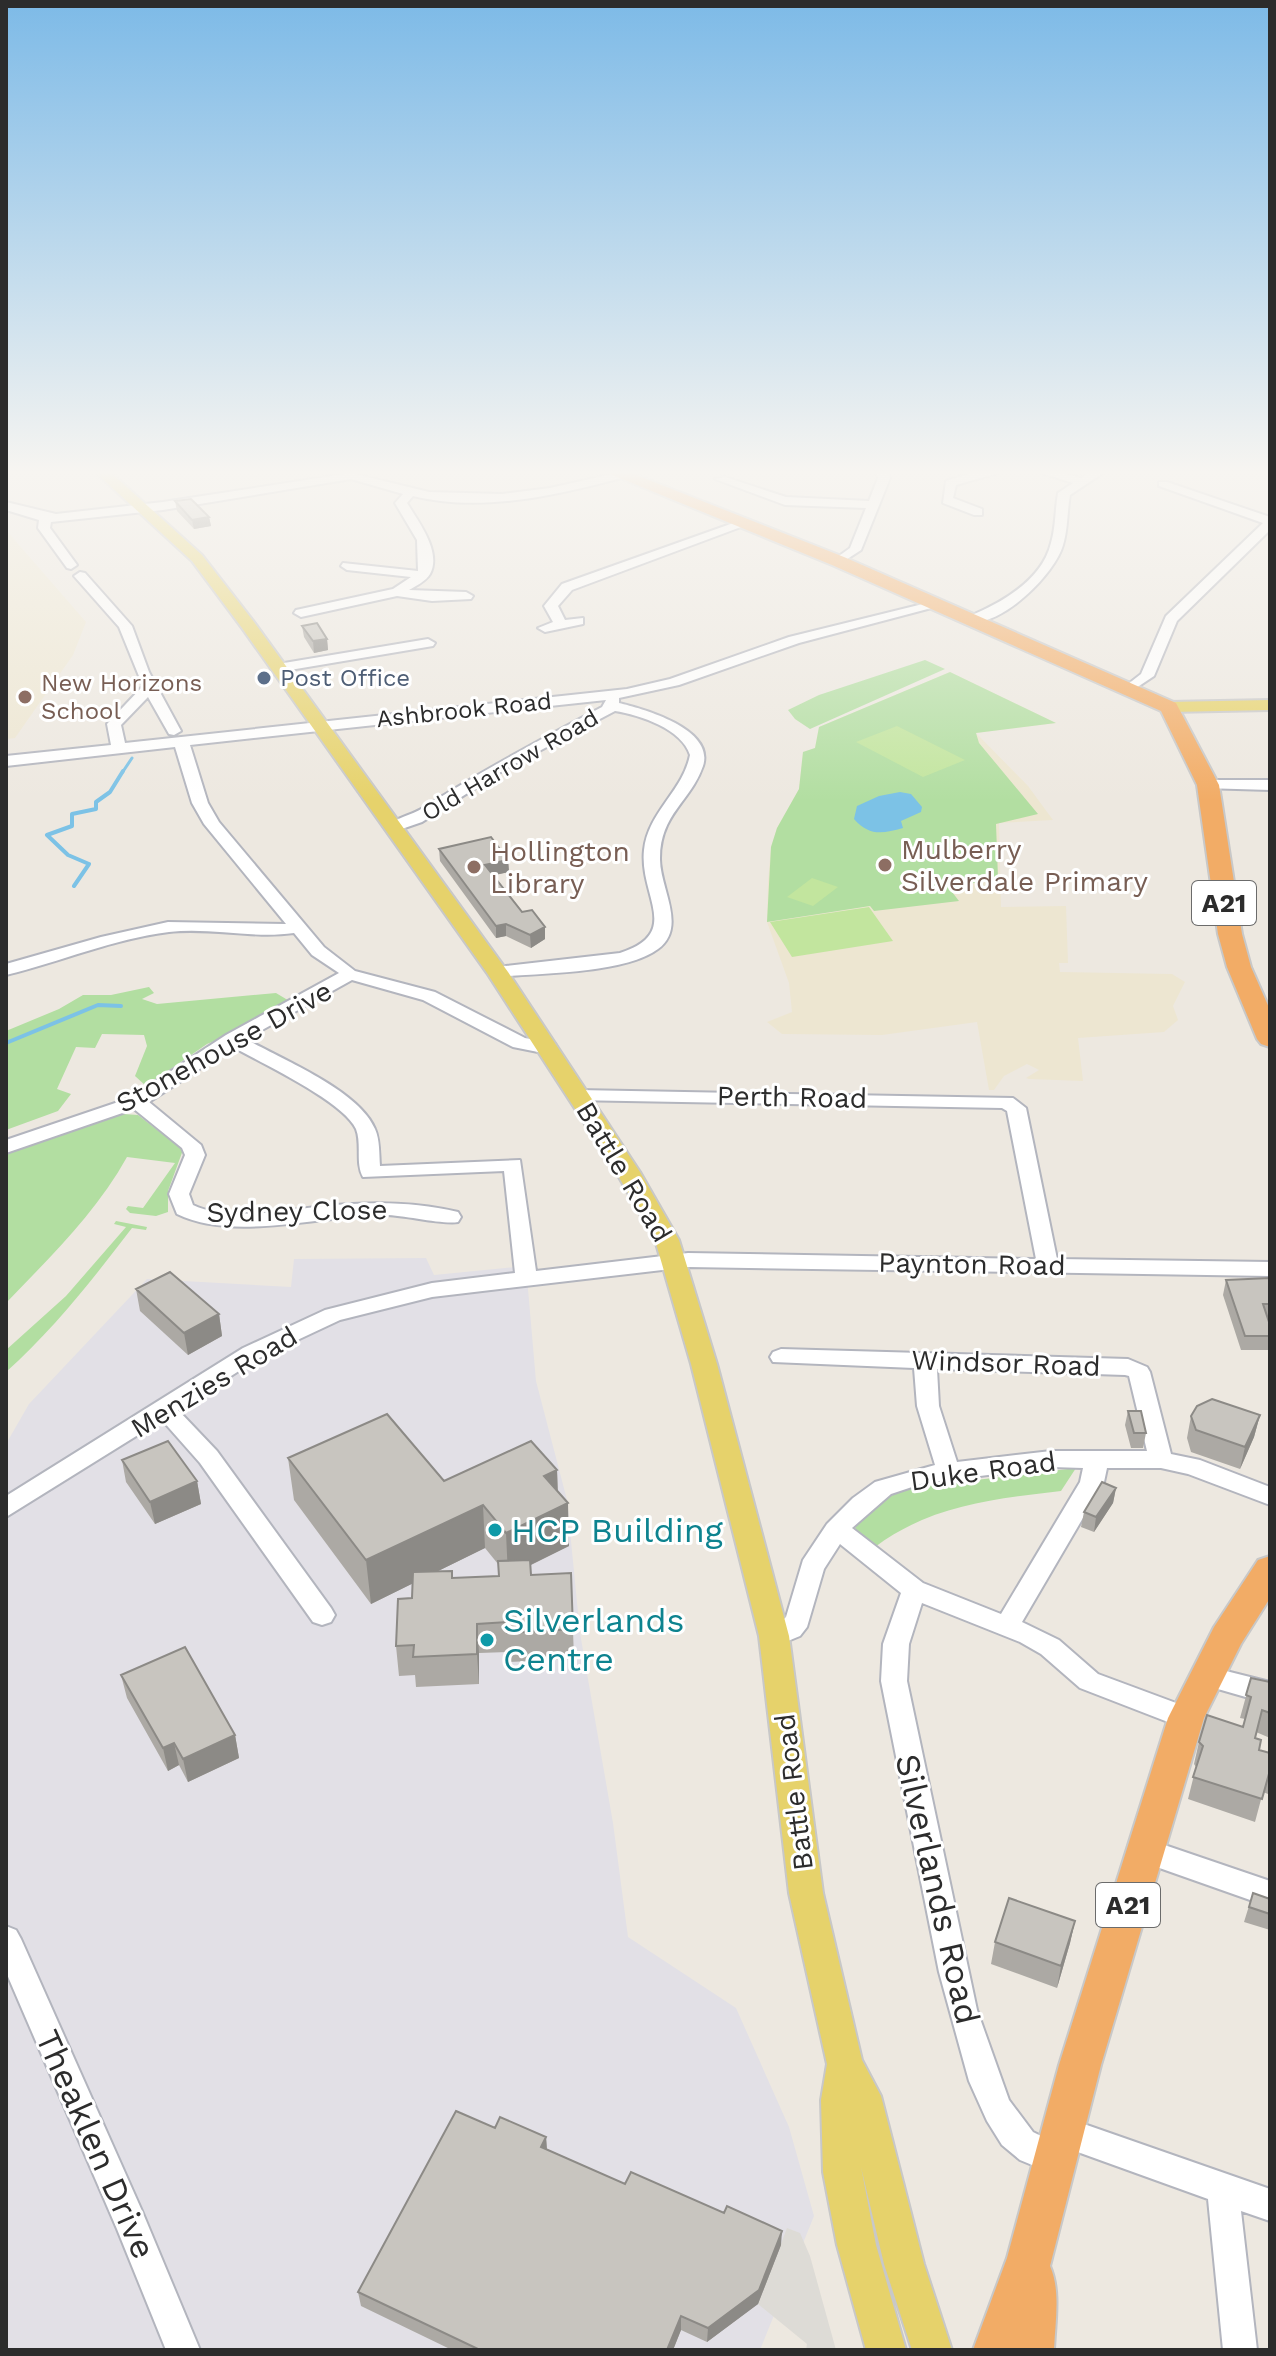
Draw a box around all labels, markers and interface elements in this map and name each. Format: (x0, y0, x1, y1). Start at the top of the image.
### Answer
place label: Post Office (280, 664, 410, 692)
place label: New Horizons School (41, 669, 202, 725)
marker: Post Office (255, 669, 273, 687)
street label: Ashbrook Road (375, 687, 553, 733)
marker: New Horizons School (16, 688, 34, 706)
street label: Old Harrow Road (417, 703, 603, 827)
place label: Mulberry Silverdale Primary (901, 833, 1149, 898)
place label: Hollington Library (490, 835, 630, 900)
marker: Mulberry Silverdale Primary (876, 856, 894, 874)
marker: Hollington Library (465, 858, 483, 876)
road number: A21 (1192, 881, 1256, 925)
street label: Stonehouse Drive (110, 974, 338, 1120)
street label: Perth Road (716, 1079, 868, 1115)
street label: Battle Road (569, 1096, 679, 1248)
street label: Sydney Close (206, 1193, 388, 1229)
street label: Paynton Road (878, 1246, 1066, 1282)
street label: Menzies Road (125, 1319, 303, 1445)
street label: Windsor Road (911, 1343, 1101, 1383)
street label: Duke Road (908, 1444, 1058, 1498)
place label: HCP Building (511, 1510, 724, 1550)
marker: HCP Building (486, 1521, 504, 1539)
place label: Silverlands Centre (503, 1600, 685, 1679)
marker: Silverlands Centre (478, 1631, 496, 1649)
street label: Battle Road (768, 1712, 820, 1872)
street label: Silverlands Road (887, 1750, 989, 2028)
road number: A21 (1096, 1883, 1160, 1927)
street label: Theaklen Drive (28, 2023, 164, 2265)

